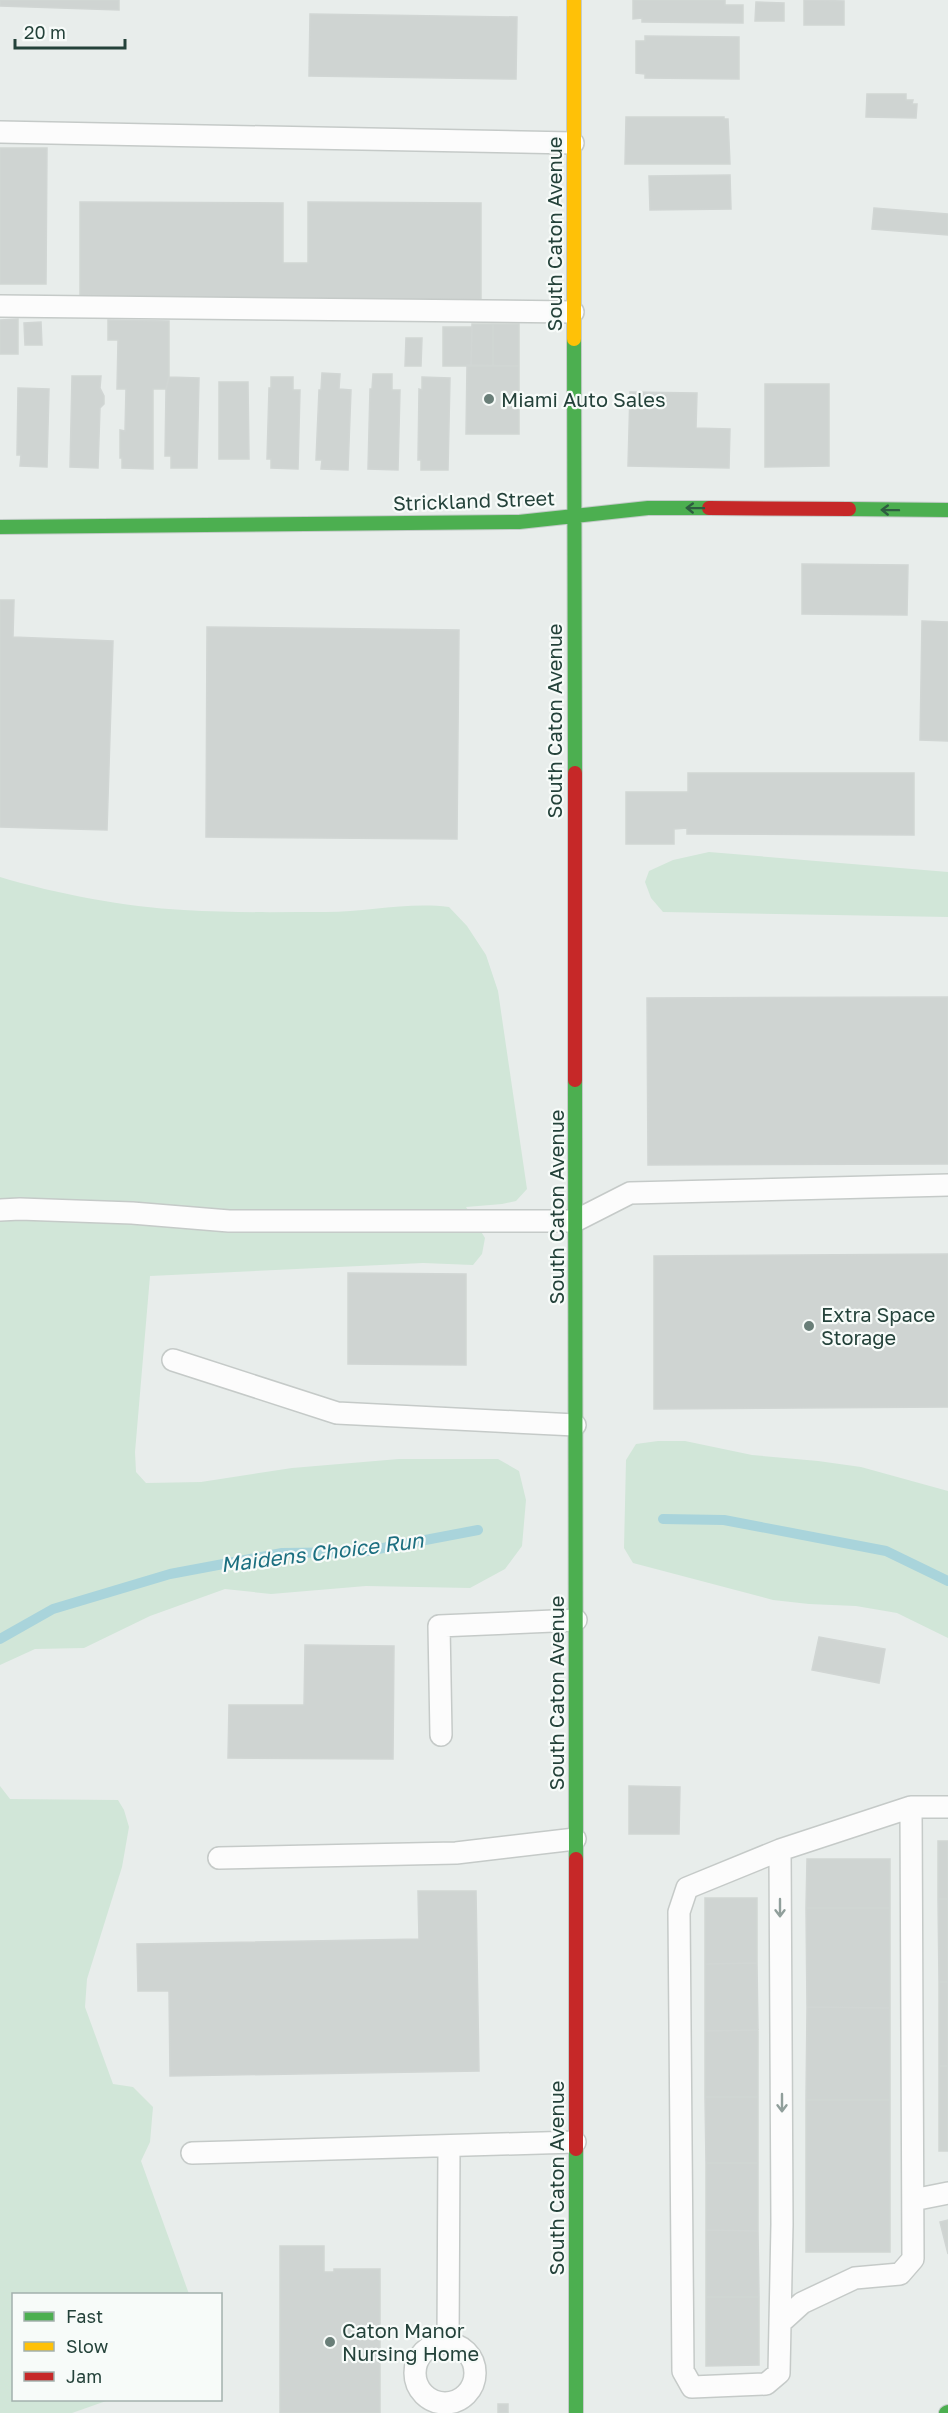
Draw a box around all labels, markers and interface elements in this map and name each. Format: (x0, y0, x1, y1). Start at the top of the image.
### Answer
scale bar (15, 12, 124, 50)
text: 20 m (24, 21, 66, 43)
street label: South Caton Avenue (542, 137, 566, 331)
place label: Miami Auto Sales (501, 387, 666, 411)
marker: Miami Auto Sales (482, 392, 496, 406)
street label: Strickland Street (392, 485, 556, 515)
one-way arrow (685, 502, 705, 514)
one-way arrow (880, 504, 900, 516)
street label: South Caton Avenue (542, 624, 566, 818)
street label: South Caton Avenue (544, 1110, 568, 1304)
place label: Extra Space Storage (821, 1302, 935, 1349)
marker: Extra Space Storage (802, 1319, 816, 1333)
water label: Maidens Choice Run (219, 1527, 426, 1577)
street label: South Caton Avenue (544, 1596, 568, 1790)
one-way arrow (774, 1898, 786, 1918)
street label: South Caton Avenue (544, 2081, 568, 2275)
one-way arrow (776, 2093, 787, 2113)
legend (12, 2293, 222, 2401)
text: Fast (66, 2305, 103, 2327)
place label: Caton Manor Nursing Home (342, 2318, 479, 2365)
text: Slow (66, 2335, 109, 2357)
marker: Caton Manor Nursing Home (323, 2335, 337, 2349)
text: Jam (66, 2365, 102, 2387)

